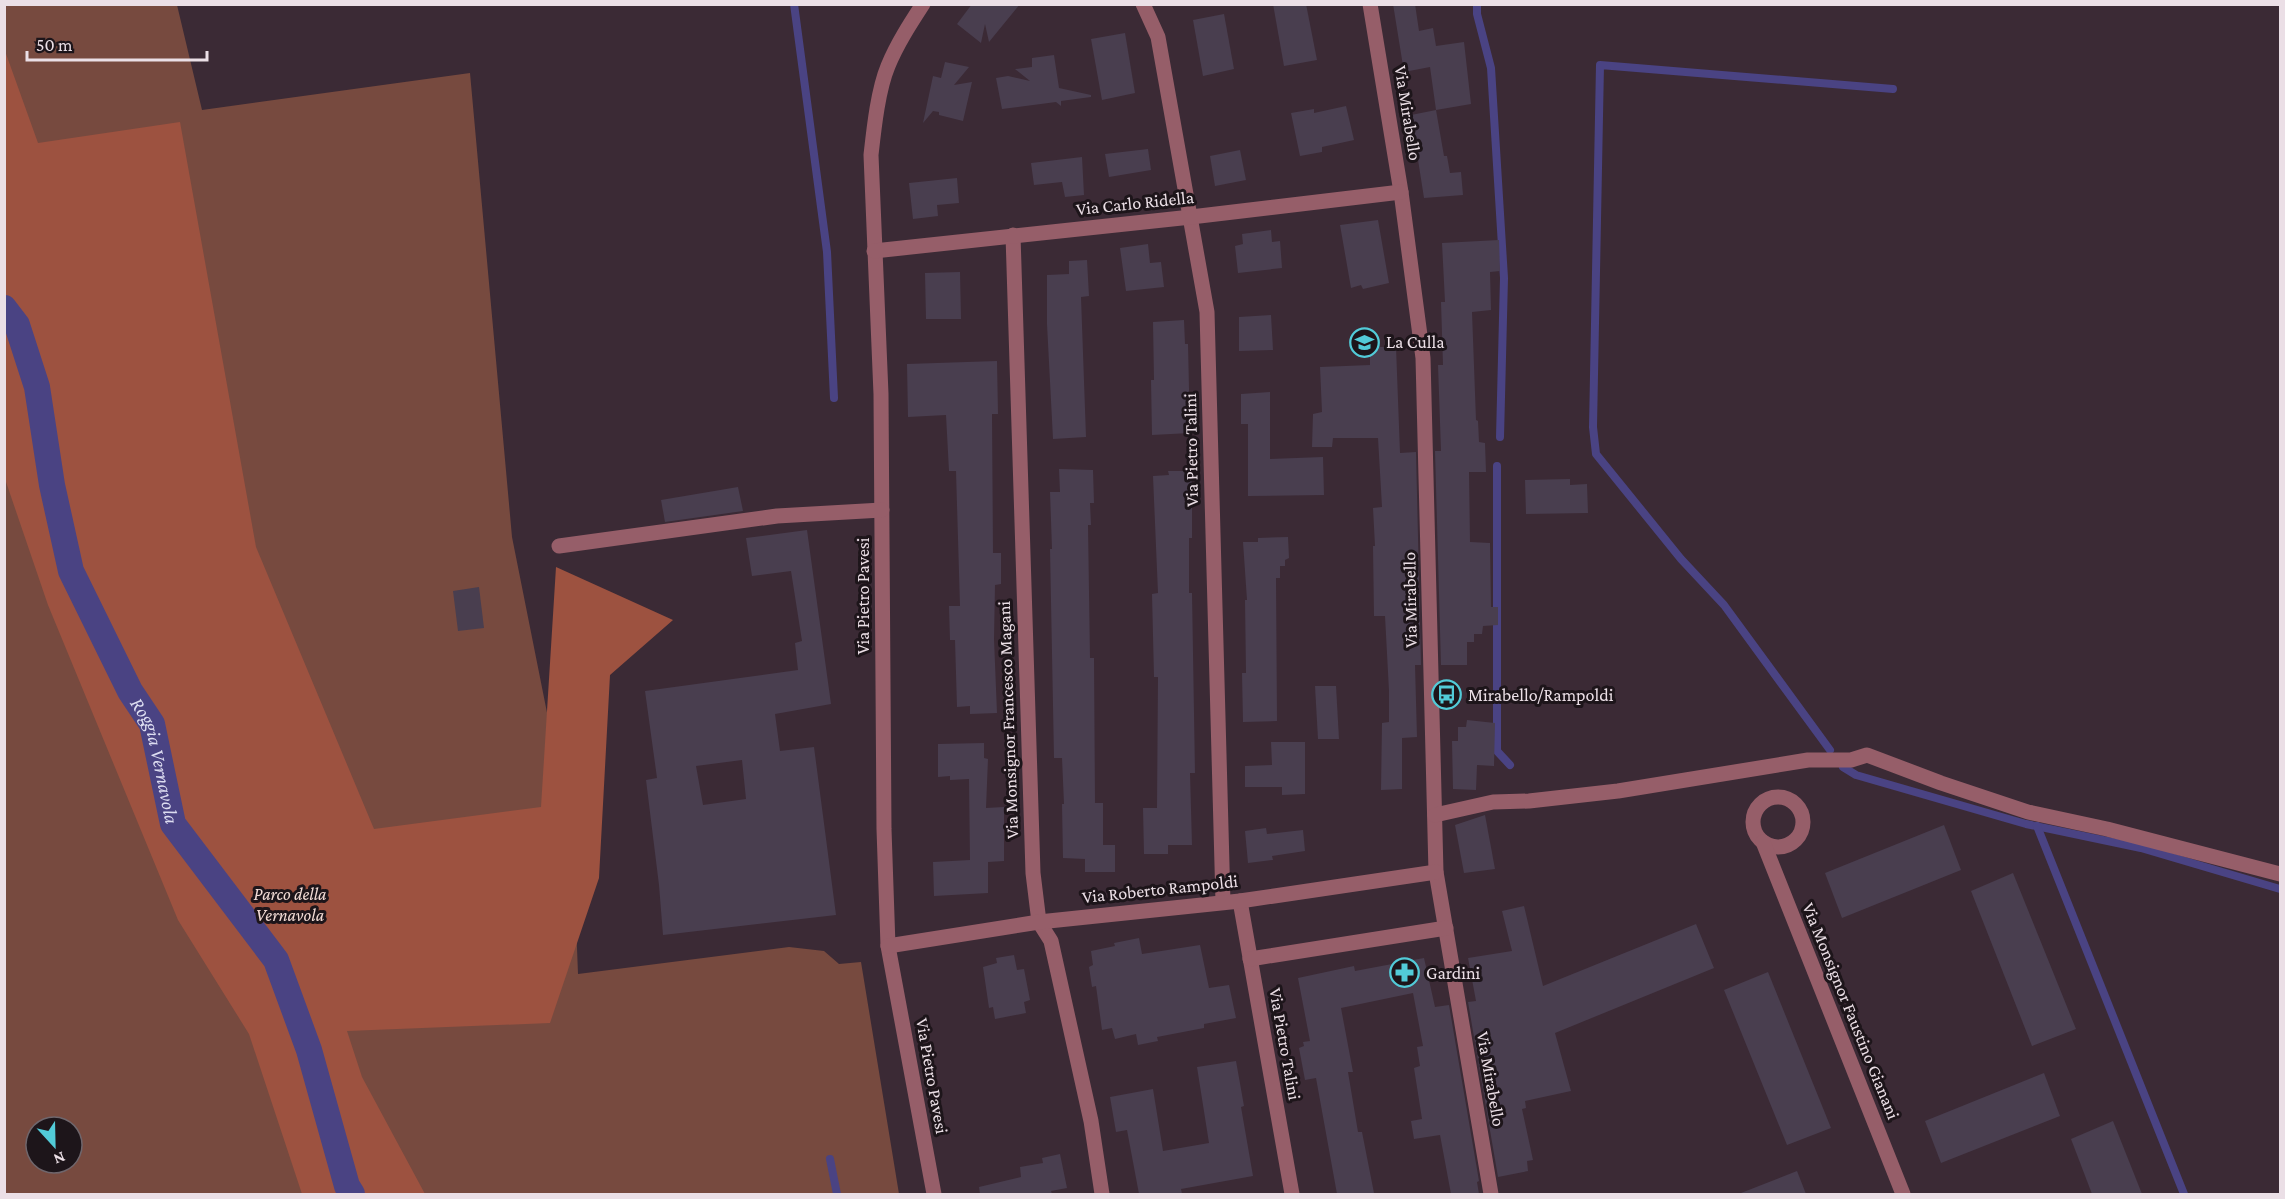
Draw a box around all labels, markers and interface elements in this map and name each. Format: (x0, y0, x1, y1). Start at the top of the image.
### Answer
scale bar (27, 24, 207, 62)
text: 50 m (36, 35, 73, 55)
street label: Via Mirabello (1391, 64, 1425, 162)
street label: Via Carlo Ridella (1075, 187, 1195, 219)
school or university icon: La Culla (1349, 326, 1381, 358)
place label: La Culla (1386, 332, 1445, 352)
street label: Via Pietro Talini (1180, 393, 1202, 507)
street label: Via Pietro Pavesi (853, 537, 873, 655)
street label: Via Mirabello (1399, 552, 1421, 648)
street label: Via Monsignor Francesco Magani (994, 600, 1022, 839)
bus stop icon: Mirabello/Rampoldi (1431, 679, 1463, 711)
place label: Mirabello/Rampoldi (1468, 685, 1614, 705)
water label: Roggia Vernavola (126, 693, 184, 826)
street label: Via Roberto Rampoldi (1081, 871, 1239, 907)
park label: Parco della Vernavola (253, 884, 327, 925)
street label: Via Monsignor Faustino Gianani (1798, 900, 1904, 1122)
pharmacy icon: Gardini (1389, 957, 1421, 989)
place label: Gardini (1426, 963, 1481, 983)
street label: Via Pietro Talini (1265, 986, 1305, 1102)
street label: Via Pietro Pavesi (912, 1017, 952, 1136)
street label: Via Mirabello (1473, 1030, 1509, 1128)
north arrow (24, 1115, 84, 1175)
text: N (51, 1149, 68, 1168)

